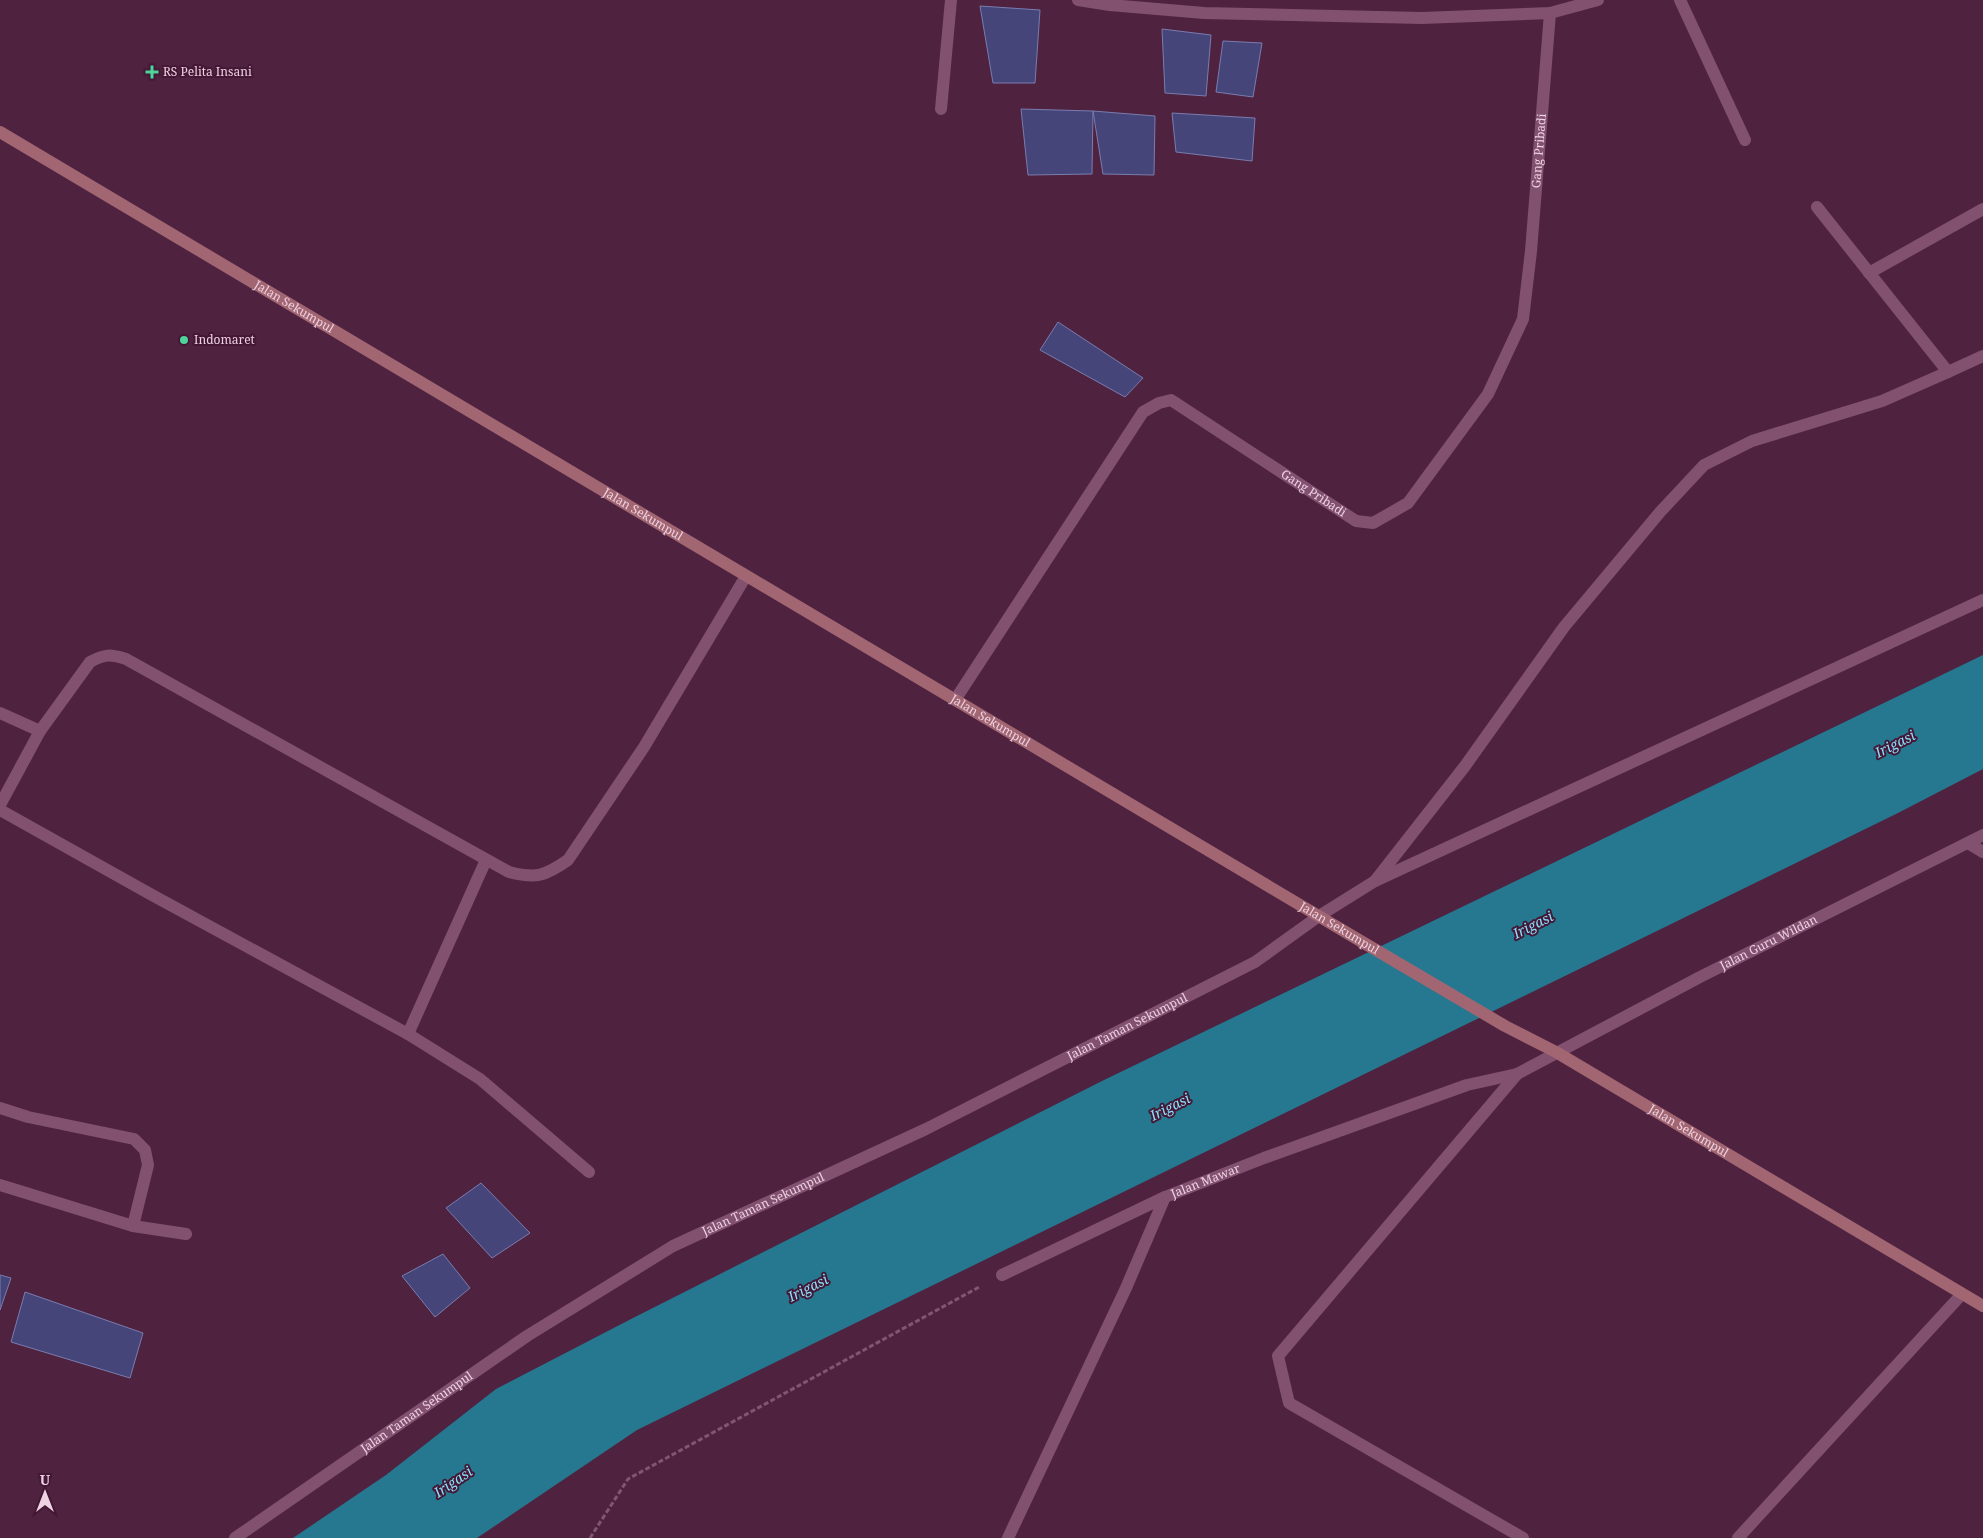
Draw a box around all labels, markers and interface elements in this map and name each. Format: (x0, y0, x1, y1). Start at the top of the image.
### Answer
place label: RS Pelita Insani (163, 63, 252, 80)
marker: RS Pelita Insani (145, 65, 159, 79)
street label: Gang Pribadi (1527, 113, 1550, 189)
street label: Jalan Sekumpul (250, 276, 338, 337)
place label: Indomaret (194, 331, 255, 348)
marker: Indomaret (178, 334, 190, 346)
street label: Gang Pribadi (1278, 465, 1350, 520)
street label: Jalan Sekumpul (599, 483, 686, 544)
street label: Jalan Sekumpul (947, 689, 1034, 751)
water label: Irigasi (1871, 725, 1919, 762)
street label: Jalan Sekumpul (1295, 897, 1383, 958)
water label: Irigasi (1509, 906, 1557, 943)
street label: Jalan Guru Wildan (1716, 910, 1820, 974)
street label: Jalan Taman Sekumpul (1063, 989, 1190, 1065)
water label: Irigasi (1146, 1088, 1194, 1125)
street label: Jalan Sekumpul (1645, 1100, 1732, 1161)
street label: Jalan Mawar (1167, 1159, 1243, 1202)
street label: Jalan Taman Sekumpul (698, 1168, 827, 1240)
water label: Irigasi (784, 1269, 832, 1306)
street label: Jalan Taman Sekumpul (356, 1367, 476, 1457)
water label: Irigasi (429, 1461, 476, 1502)
north arrow (20, 1468, 70, 1518)
text: U (40, 1470, 51, 1489)

